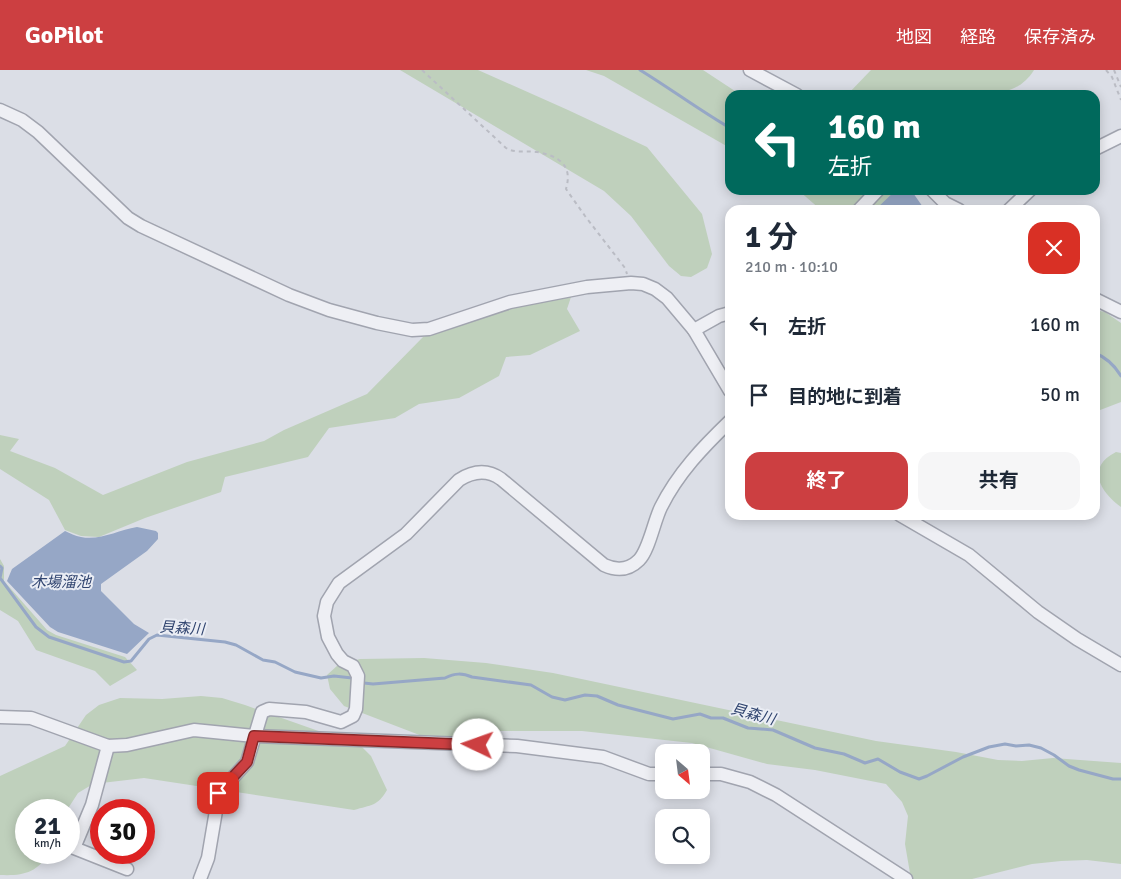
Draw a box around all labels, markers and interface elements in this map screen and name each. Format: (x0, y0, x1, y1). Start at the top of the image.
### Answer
text: GoPilot (25, 20, 103, 50)
text: 地図 (896, 26, 932, 48)
text: 経路 (960, 26, 996, 48)
text: 保存済み (1024, 26, 1096, 48)
text: 160 m (828, 105, 921, 148)
icon: left (745, 110, 810, 175)
text: 左折 (828, 153, 872, 180)
text: 1 分 (745, 219, 798, 256)
button: close (1028, 222, 1080, 274)
text: 210 m · 10:10 (745, 257, 838, 277)
icon: left (745, 311, 773, 339)
text: 160 m (1030, 313, 1080, 337)
text: 左折 (788, 315, 826, 339)
icon: arrive (745, 381, 773, 409)
text: 50 m (1040, 383, 1080, 407)
text: 目的地に到着 (788, 385, 902, 409)
button: 終了 (745, 452, 908, 510)
button: 共有 (918, 452, 1080, 510)
water label: 木場溜池 (31, 573, 93, 591)
water label: 貝森川 (159, 618, 207, 638)
water label: 貝森川 (729, 699, 779, 729)
position arrow (451, 718, 503, 770)
north arrow (655, 744, 710, 799)
map controls (655, 744, 710, 864)
pin (197, 772, 239, 814)
icon: arrive (204, 779, 232, 807)
speed limit sign: 30 (90, 799, 155, 864)
button: search (655, 809, 710, 864)
text: 21 (34, 810, 61, 841)
text: km/h (34, 836, 61, 851)

